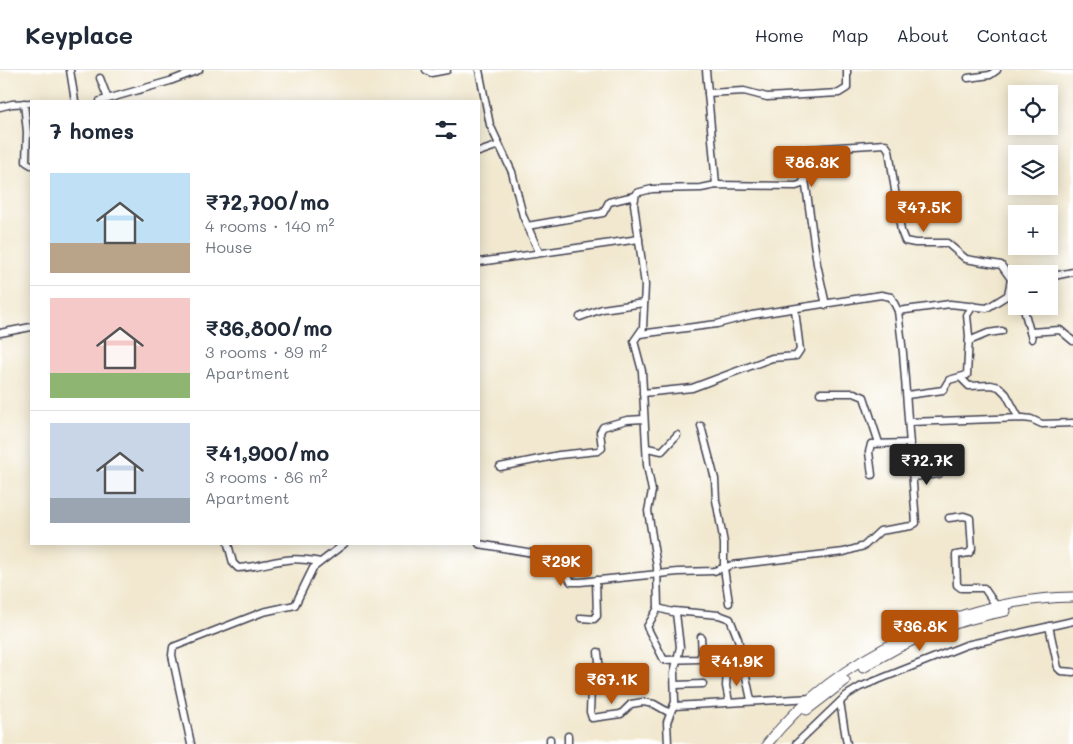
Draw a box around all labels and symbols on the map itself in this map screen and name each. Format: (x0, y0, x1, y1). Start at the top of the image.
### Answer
pin: ₹86.3K (771, 146, 853, 188)
pin: ₹47.5K (883, 190, 965, 233)
pin: ₹72.7K (886, 444, 968, 486)
pin: ₹29K (531, 544, 591, 587)
pin: ₹36.8K (879, 610, 961, 652)
pin: ₹41.9K (696, 644, 778, 687)
pin: ₹67.1K (571, 662, 653, 705)

